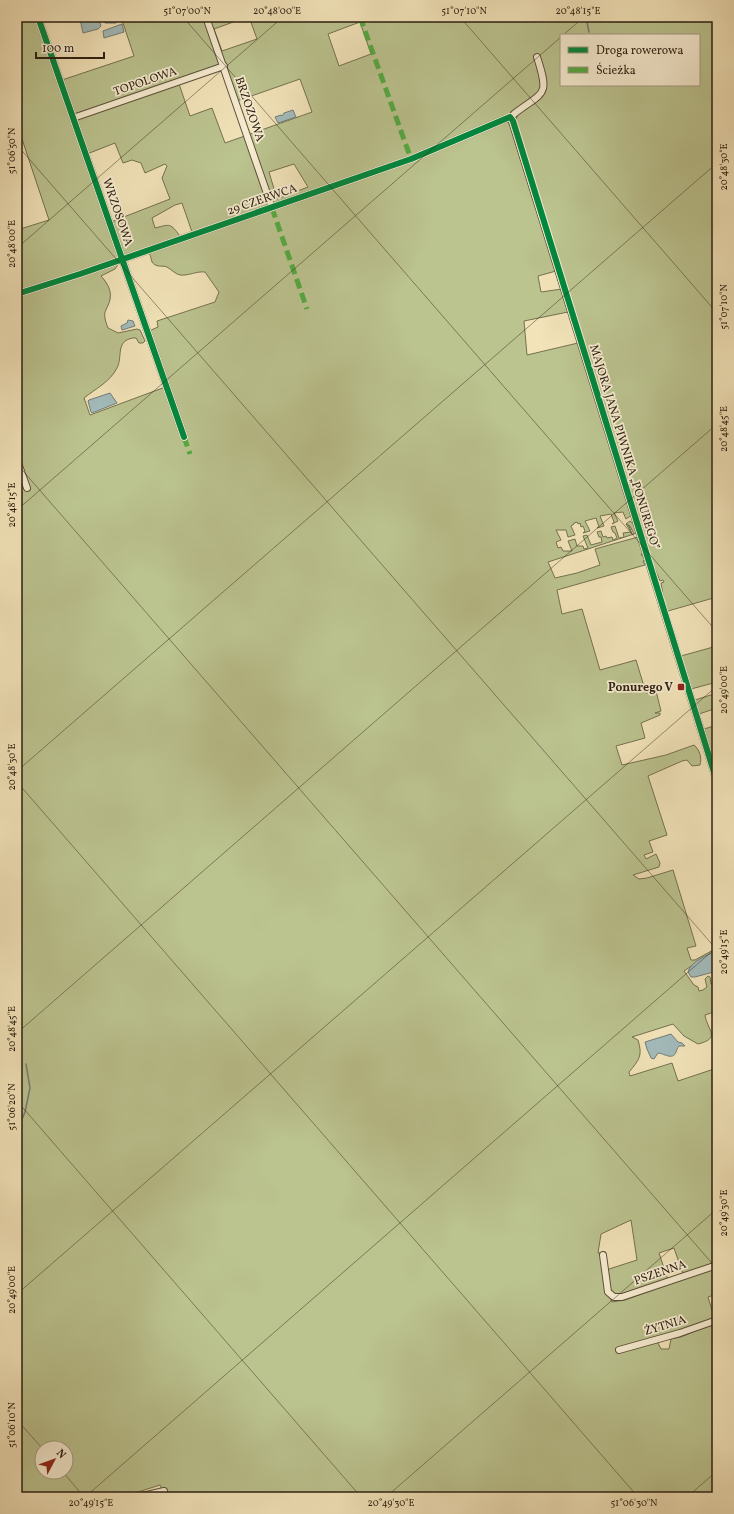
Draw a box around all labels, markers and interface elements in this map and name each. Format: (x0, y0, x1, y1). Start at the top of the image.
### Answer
text: 51°07'00"N (163, 4, 211, 18)
text: 20°48'00"E (253, 4, 301, 18)
text: 51°07'10"N (441, 4, 487, 18)
text: 20°48'15"E (556, 4, 600, 18)
scale bar (36, 34, 104, 60)
legend (560, 34, 700, 86)
text: 100 m (42, 41, 75, 57)
text: Droga rowerowa (596, 43, 683, 59)
text: Ścieżka (596, 62, 636, 79)
street label: TOPOLOWA (111, 63, 180, 100)
street label: BRZOZOWA (230, 75, 268, 144)
text: 51°06'50"N (5, 127, 19, 174)
text: 20°48'30"E (717, 143, 731, 191)
street label: WRZOSOWA (98, 176, 136, 249)
street label: 29 CZERWCA (225, 180, 300, 219)
text: 20°48'00"E (5, 220, 19, 268)
text: 51°07'10"N (717, 284, 731, 330)
street label: MAJORA JANA PIWNIKA „PONUREGO” (585, 343, 663, 552)
text: 20°48'45"E (717, 406, 731, 452)
text: 20°48'15"E (5, 483, 19, 527)
text: 20°49'00"E (717, 666, 731, 714)
place label: Ponurego V (608, 680, 674, 696)
marker: Ponurego V (676, 682, 686, 692)
text: 20°48'30"E (5, 743, 19, 791)
text: 20°49'15"E (717, 930, 731, 974)
text: 20°48'45"E (5, 1006, 19, 1052)
text: 51°06'20"N (5, 1083, 19, 1131)
text: 20°49'30"E (717, 1190, 731, 1236)
street label: PSZENNA (632, 1256, 689, 1289)
text: 20°49'00"E (5, 1266, 19, 1314)
street label: ŻYTNIA (642, 1312, 689, 1340)
text: 51°06'10"N (5, 1401, 19, 1448)
north arrow (34, 1440, 74, 1480)
text: N (52, 1446, 69, 1462)
text: 20°49'15"E (69, 1496, 113, 1510)
text: 20°49'30"E (368, 1496, 414, 1510)
text: 51°06'30"N (611, 1496, 658, 1510)

